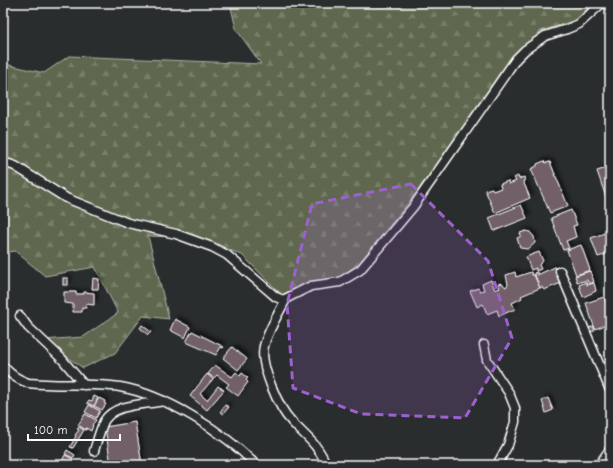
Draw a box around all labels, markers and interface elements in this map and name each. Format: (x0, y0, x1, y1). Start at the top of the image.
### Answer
scale bar (28, 416, 120, 442)
text: 100 m (34, 423, 67, 437)

